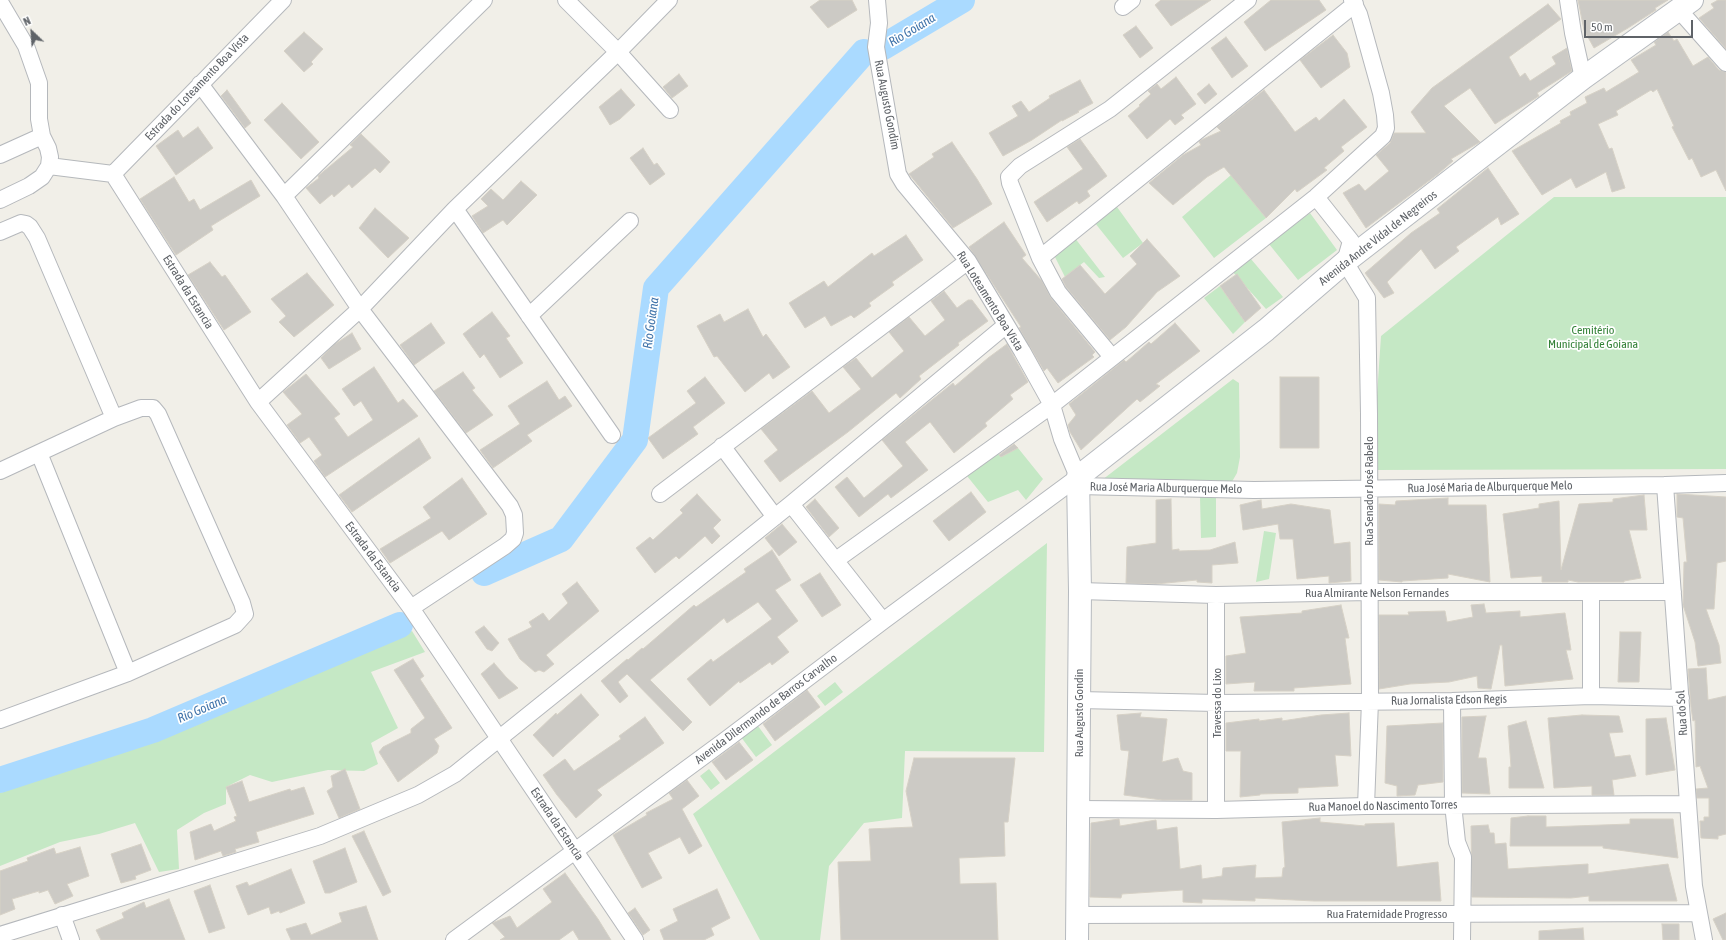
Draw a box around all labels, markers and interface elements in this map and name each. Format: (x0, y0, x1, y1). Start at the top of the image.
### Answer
water label: Rio Goiana (886, 10, 938, 50)
north arrow (12, 12, 52, 52)
scale bar (1586, 12, 1695, 38)
text: N (21, 14, 32, 28)
text: 50 m (1591, 20, 1613, 34)
street label: Estrada do Loteamento Boa Vista (142, 30, 252, 144)
street label: Rua Augusto Gondim (871, 59, 903, 151)
street label: Avenida Andre Vidal de Negreiros (1316, 187, 1440, 289)
street label: Rua Loteamento Boa Vista (954, 249, 1026, 353)
street label: Estrada da Estancia (160, 252, 216, 332)
water label: Rio Goiana (640, 296, 662, 350)
park label: Cemitério Municipal de Goiana (1548, 323, 1638, 351)
street label: Rua Senador José Rabelo (1362, 436, 1376, 546)
street label: Rua José Maria de Alburquerque Melo (1407, 478, 1573, 496)
street label: Rua José Maria Alburquerque Melo (1090, 479, 1242, 497)
street label: Estrada da Estancia (342, 519, 404, 595)
street label: Rua Almirante Nelson Fernandes (1305, 586, 1449, 600)
street label: Avenida Dilermando de Barros Carvalho (692, 651, 840, 767)
street label: Travessa do Lixo (1210, 668, 1224, 738)
street label: Rua Augusto Gondin (1072, 669, 1086, 757)
street label: Rua do Sol (1673, 690, 1691, 736)
water label: Rio Goiana (175, 692, 229, 726)
street label: Rua Jornalista Edson Regis (1391, 692, 1507, 708)
street label: Estrada da Estancia (527, 785, 587, 863)
street label: Rua Manoel do Nascimento Torres (1308, 798, 1458, 814)
street label: Rua Fraternidade Progresso (1327, 907, 1447, 921)

